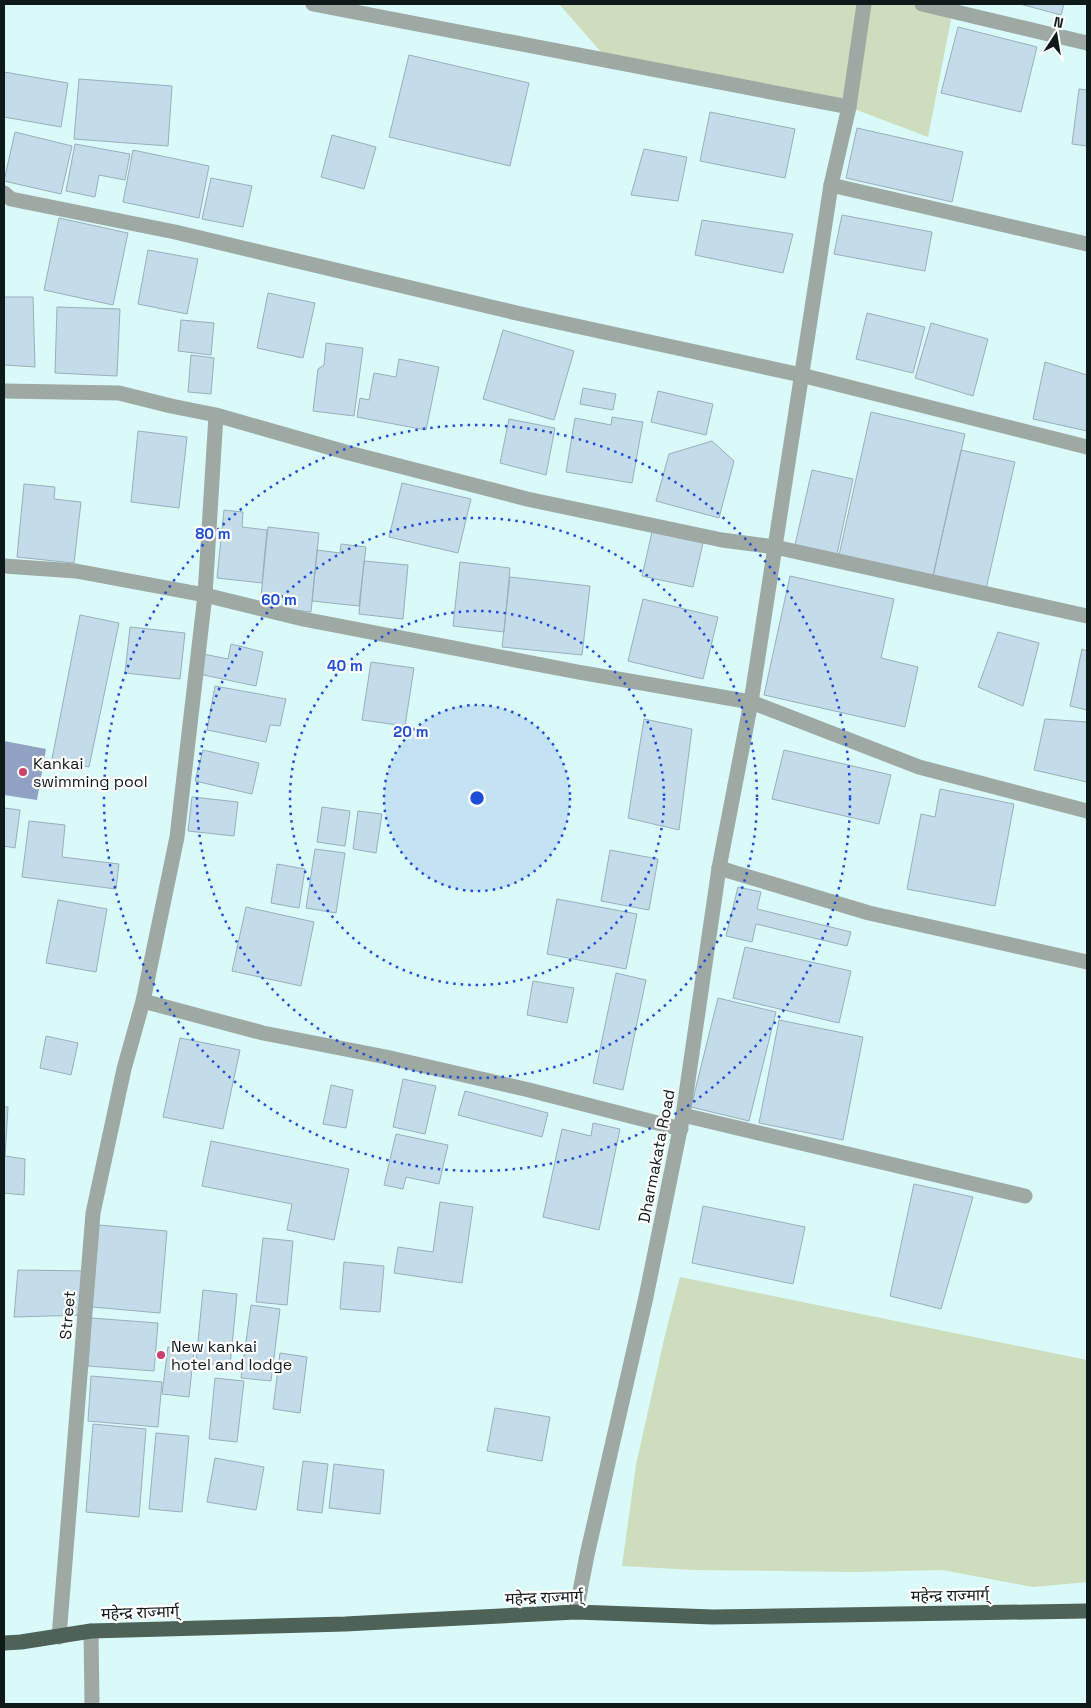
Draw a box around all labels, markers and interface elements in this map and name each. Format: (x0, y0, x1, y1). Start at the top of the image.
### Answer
north arrow (1031, 10, 1081, 60)
text: N (1052, 13, 1065, 32)
text: 80 m (195, 524, 231, 543)
text: 60 m (261, 590, 297, 609)
text: 40 m (327, 656, 363, 675)
text: 20 m (393, 722, 429, 741)
place label: Kankai swimming pool (33, 753, 148, 792)
marker: Kankai swimming pool (17, 766, 29, 778)
centre of rings (468, 789, 486, 807)
street label: Dharmakata Road (633, 1088, 680, 1225)
street label: Street (55, 1290, 80, 1340)
place label: New kankai hotel and lodge (171, 1336, 292, 1375)
marker: New kankai hotel and lodge (155, 1349, 167, 1361)
street label: महेन्द्र राज्मार्ग् (911, 1584, 992, 1607)
street label: महेन्द्र राज्मार्ग् (505, 1586, 586, 1609)
street label: महेन्द्र राज्मार्ग् (101, 1601, 182, 1624)

